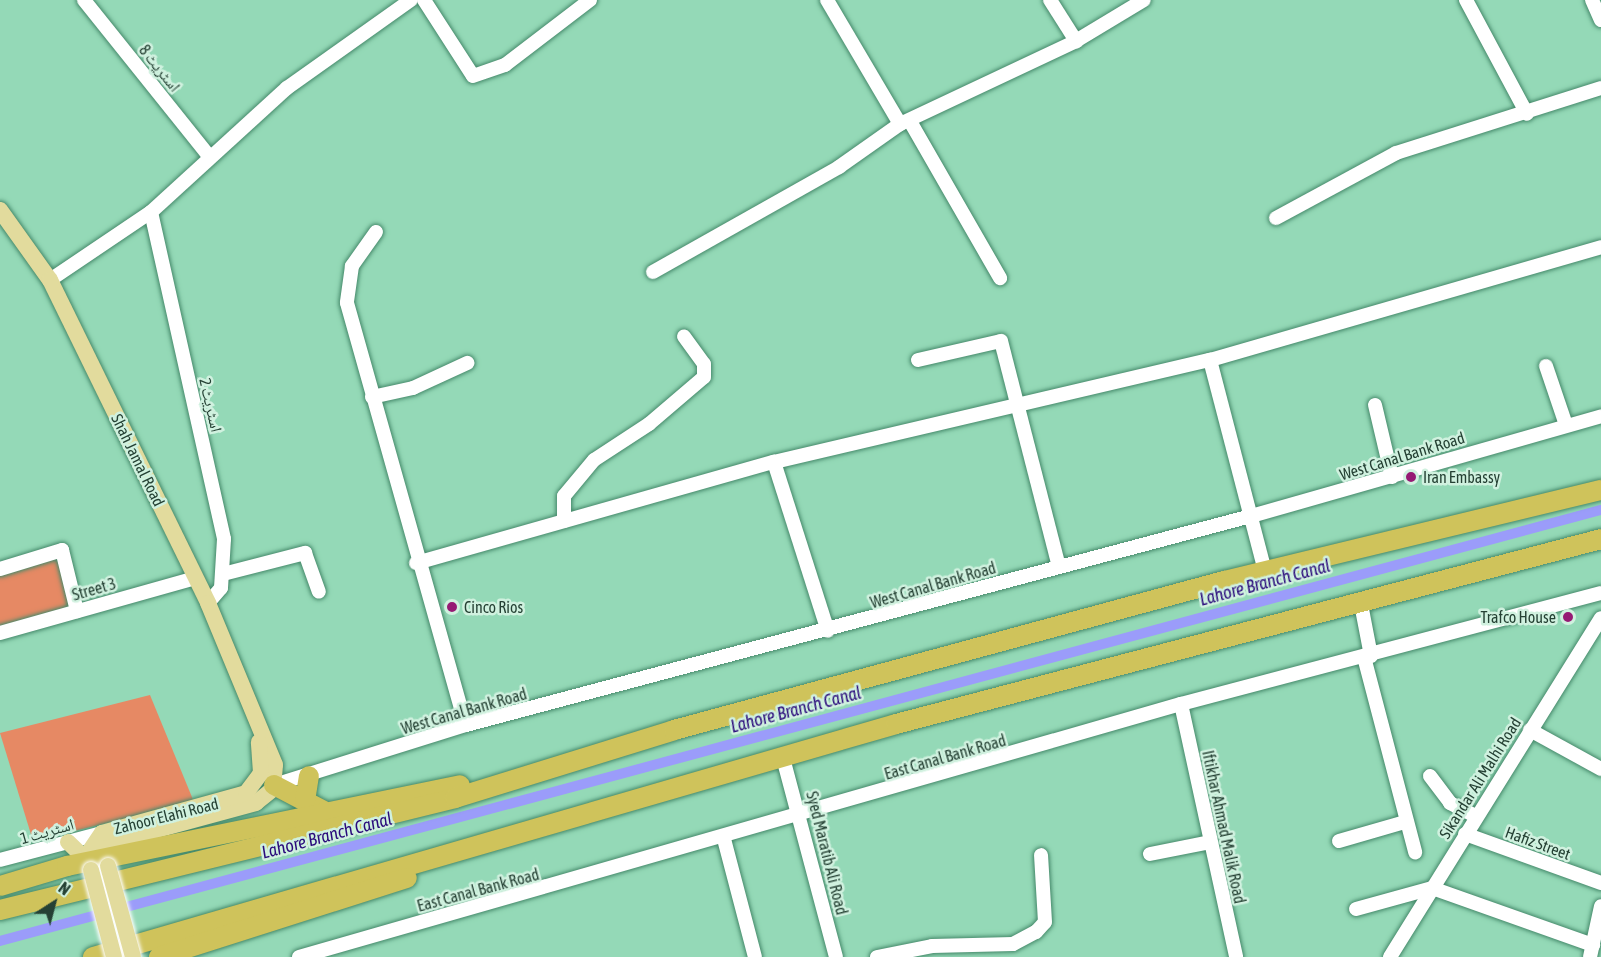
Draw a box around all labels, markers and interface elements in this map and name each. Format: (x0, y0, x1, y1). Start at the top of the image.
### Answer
street label: اسٹریٹ 8 (135, 41, 185, 95)
street label: اسٹریٹ 2 (195, 376, 227, 434)
street label: Shah Jamal Road (107, 411, 169, 509)
street label: West Canal Bank Road (1337, 428, 1467, 484)
place label: Iran Embassy (1423, 467, 1500, 487)
marker: Iran Embassy (1404, 470, 1418, 484)
water label: Lahore Branch Canal (1197, 555, 1333, 611)
street label: West Canal Bank Road (868, 558, 998, 612)
street label: Street 3 (70, 574, 118, 604)
place label: Cinco Rios (464, 597, 523, 617)
marker: Cinco Rios (445, 600, 459, 614)
place label: Trafco House (1481, 607, 1556, 627)
marker: Trafco House (1561, 610, 1575, 624)
water label: Lahore Branch Canal (728, 682, 864, 738)
street label: West Canal Bank Road (399, 684, 529, 738)
street label: Sikandar Ali Malhi Road (1435, 714, 1525, 842)
street label: East Canal Bank Road (882, 730, 1008, 784)
street label: Iftikhar Ahmad Malik Road (1198, 749, 1250, 905)
street label: Syed Maratib Ali Road (802, 789, 852, 917)
street label: Zahoor Elahi Road (112, 794, 220, 838)
water label: Lahore Branch Canal (259, 808, 395, 864)
street label: اسٹریٹ 1 (18, 814, 76, 848)
street label: Hafiz Street (1503, 822, 1573, 864)
street label: East Canal Bank Road (415, 864, 541, 916)
north arrow (24, 873, 84, 933)
text: N (55, 878, 74, 898)

